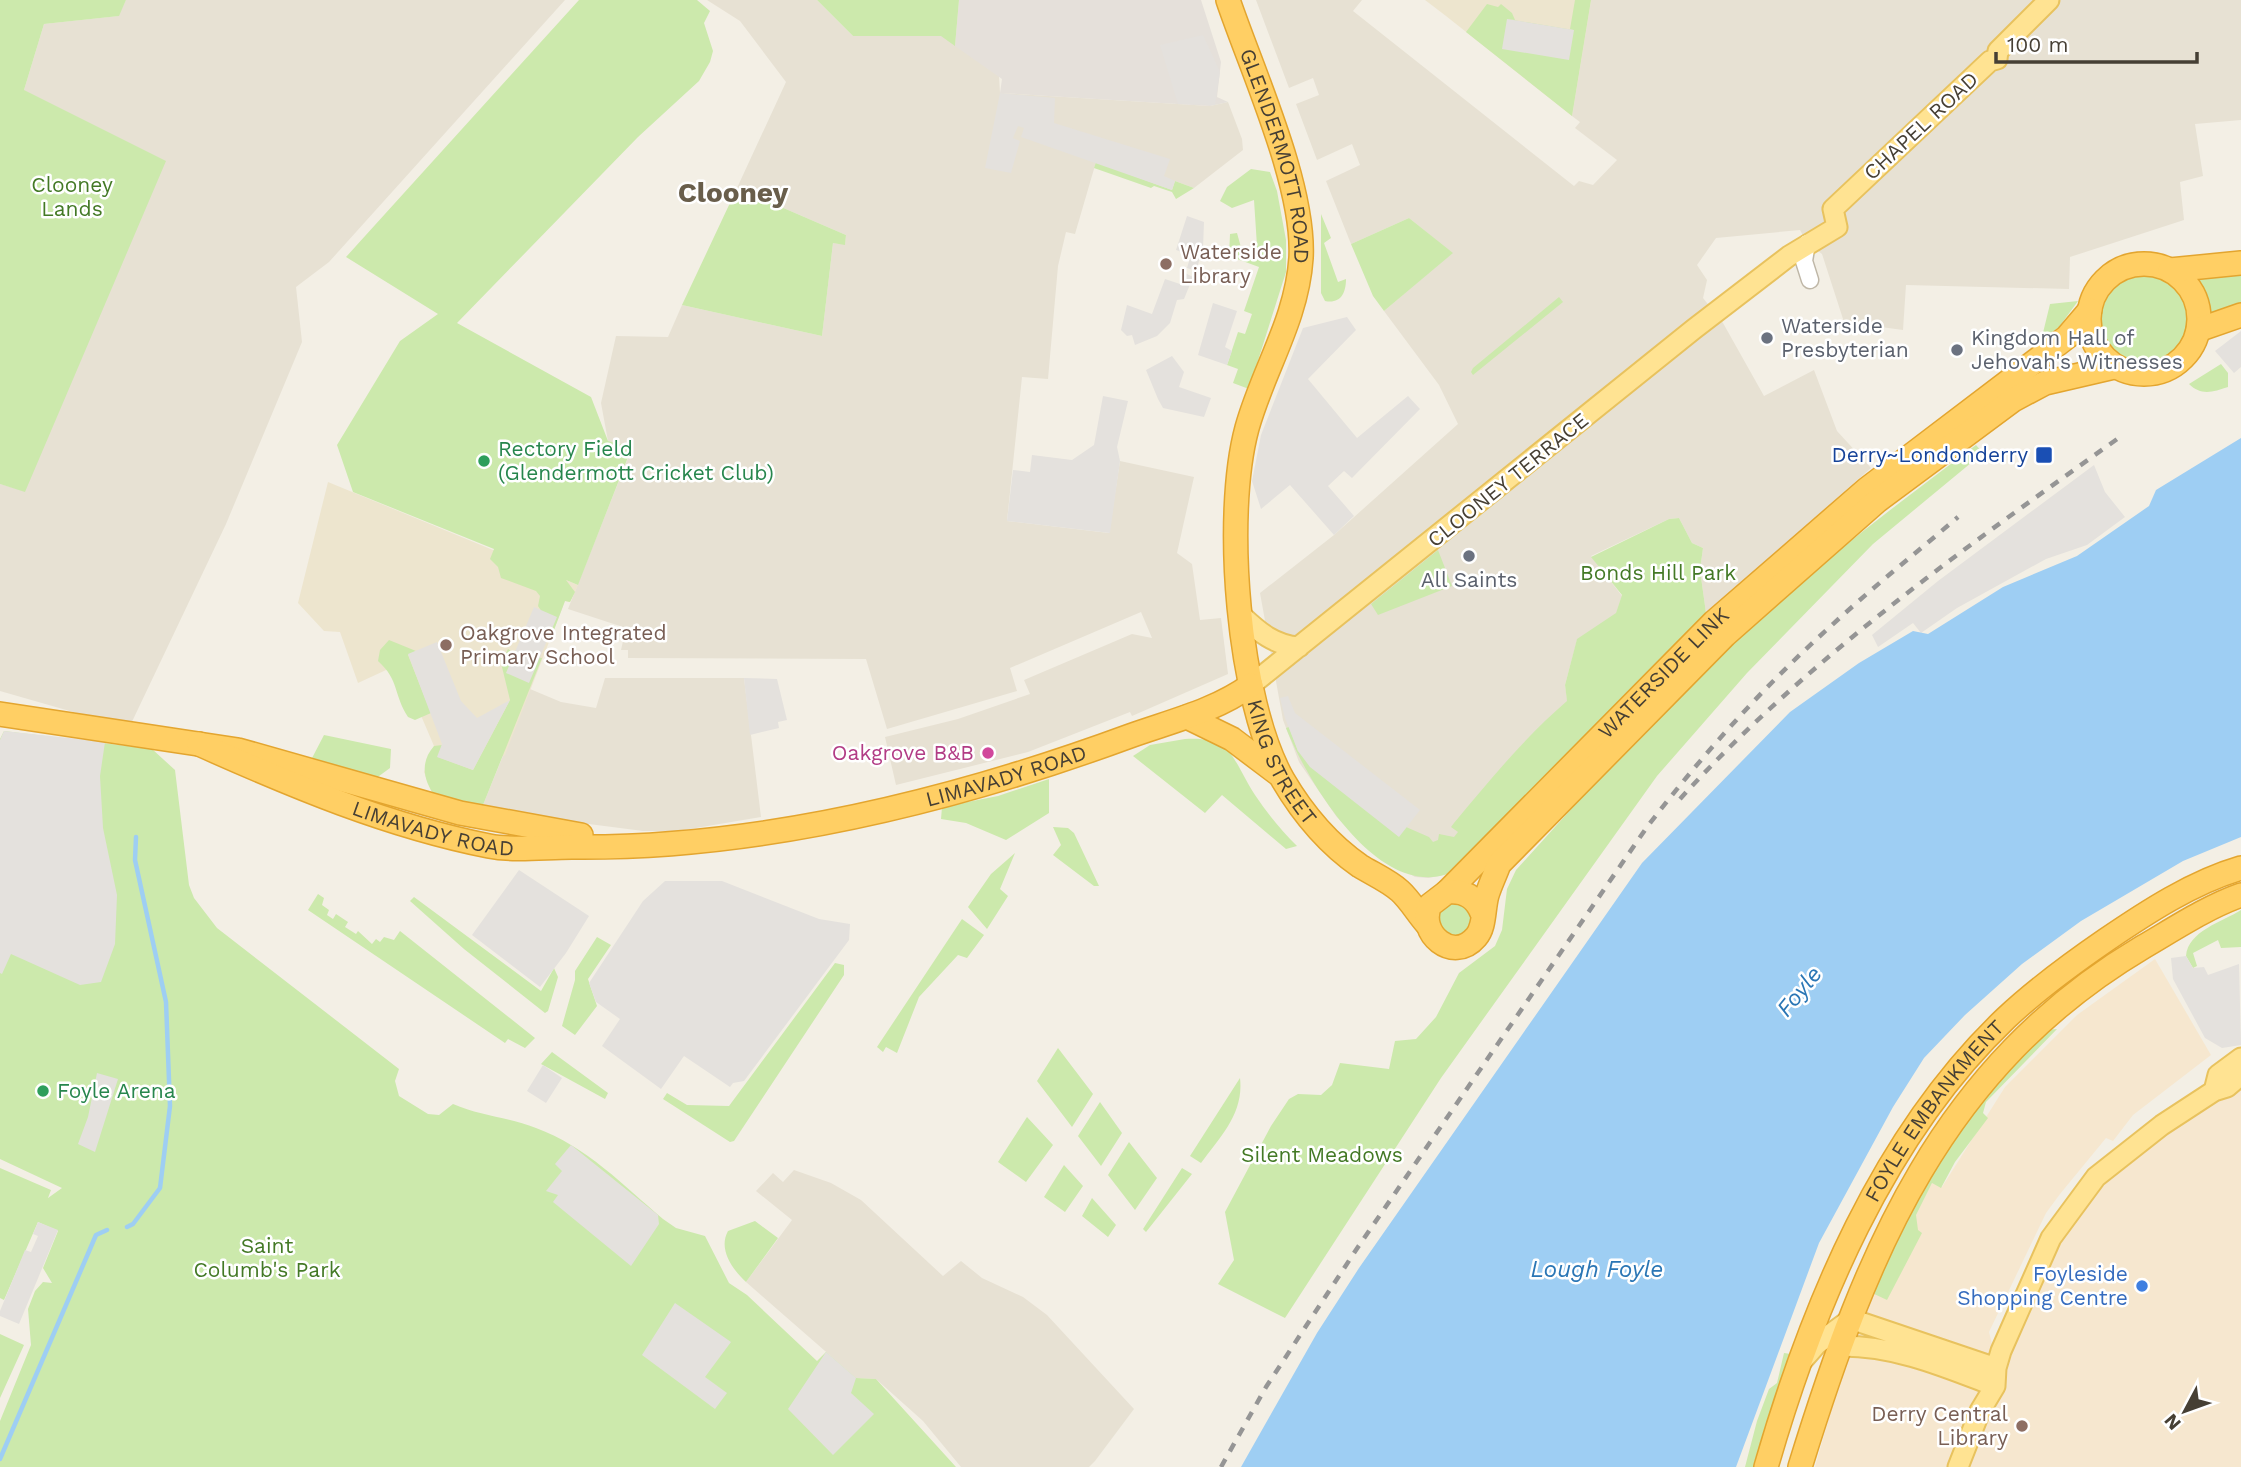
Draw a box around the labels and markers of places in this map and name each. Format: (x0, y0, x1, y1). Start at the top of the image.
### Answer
place label: Waterside Library (1180, 239, 1282, 288)
marker: Waterside Library (1158, 256, 1174, 272)
place label: Waterside Presbyterian (1781, 313, 1909, 362)
place label: Kingdom Hall of Jehovah's Witnesses (1971, 325, 2183, 374)
marker: Waterside Presbyterian (1759, 330, 1775, 346)
marker: Kingdom Hall of Jehovah's Witnesses (1949, 342, 1965, 358)
place label: Rectory Field (Glendermott Cricket Club) (498, 436, 774, 485)
place label: Derry~Londonderry (1832, 442, 2028, 467)
marker: Derry~Londonderry (2034, 445, 2054, 465)
marker: Rectory Field (Glendermott Cricket Club) (476, 453, 492, 469)
marker: All Saints (1461, 548, 1477, 564)
place label: All Saints (1421, 567, 1517, 592)
place label: Oakgrove Integrated Primary School (460, 620, 667, 669)
marker: Oakgrove Integrated Primary School (438, 637, 454, 653)
place label: Oakgrove B&B (832, 740, 974, 765)
marker: Oakgrove B&B (980, 745, 996, 761)
place label: Foyle Arena (57, 1078, 176, 1103)
marker: Foyle Arena (35, 1083, 51, 1099)
place label: Foyleside Shopping Centre (1957, 1261, 2128, 1310)
marker: Foyleside Shopping Centre (2134, 1278, 2150, 1294)
place label: Derry Central Library (1871, 1401, 2009, 1450)
marker: Derry Central Library (2014, 1418, 2030, 1434)

